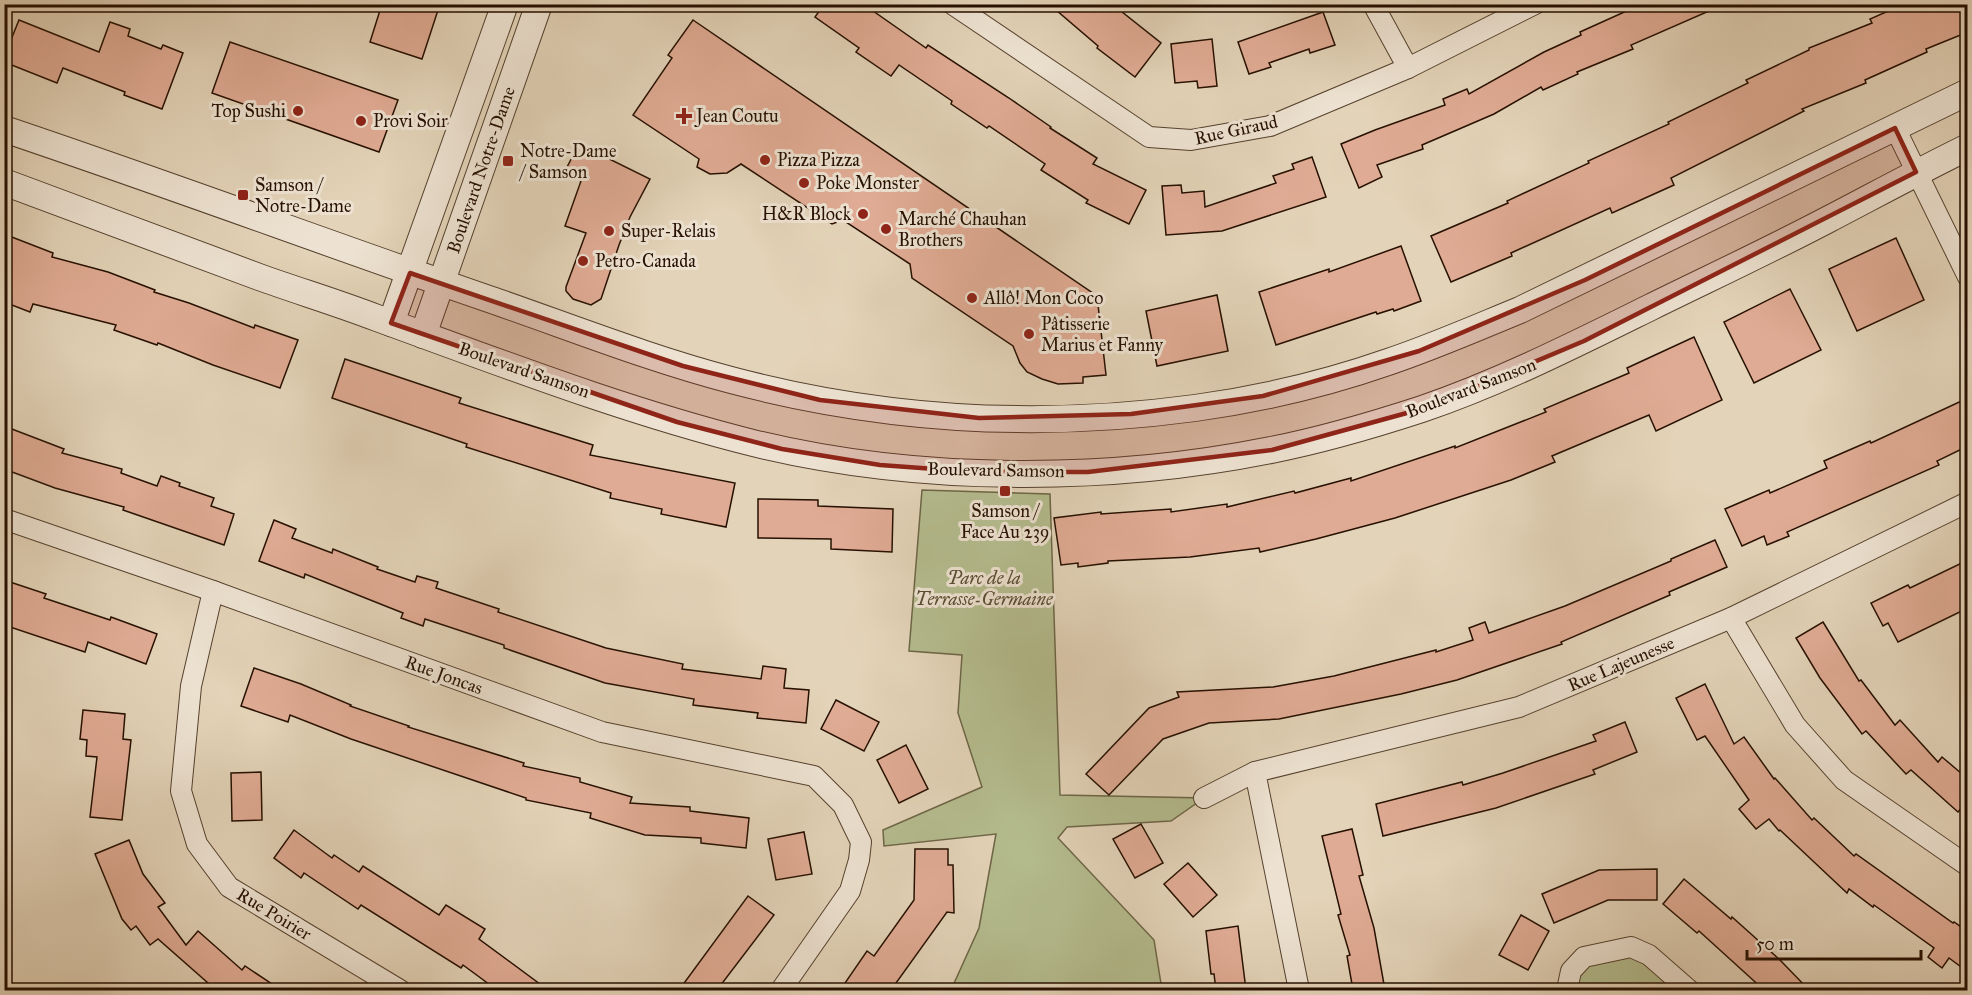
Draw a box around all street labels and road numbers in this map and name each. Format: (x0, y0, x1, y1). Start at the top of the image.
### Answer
street label: Boulevard Notre-Dame (442, 84, 520, 256)
street label: Rue Giraud (1192, 110, 1280, 150)
street label: Boulevard Samson (456, 337, 593, 403)
street label: Boulevard Samson (1403, 353, 1539, 423)
street label: Boulevard Samson (927, 458, 1065, 482)
street label: Rue Lajeunesse (1564, 632, 1678, 696)
street label: Rue Joncas (402, 651, 486, 700)
street label: Rue Poirier (233, 883, 316, 945)

